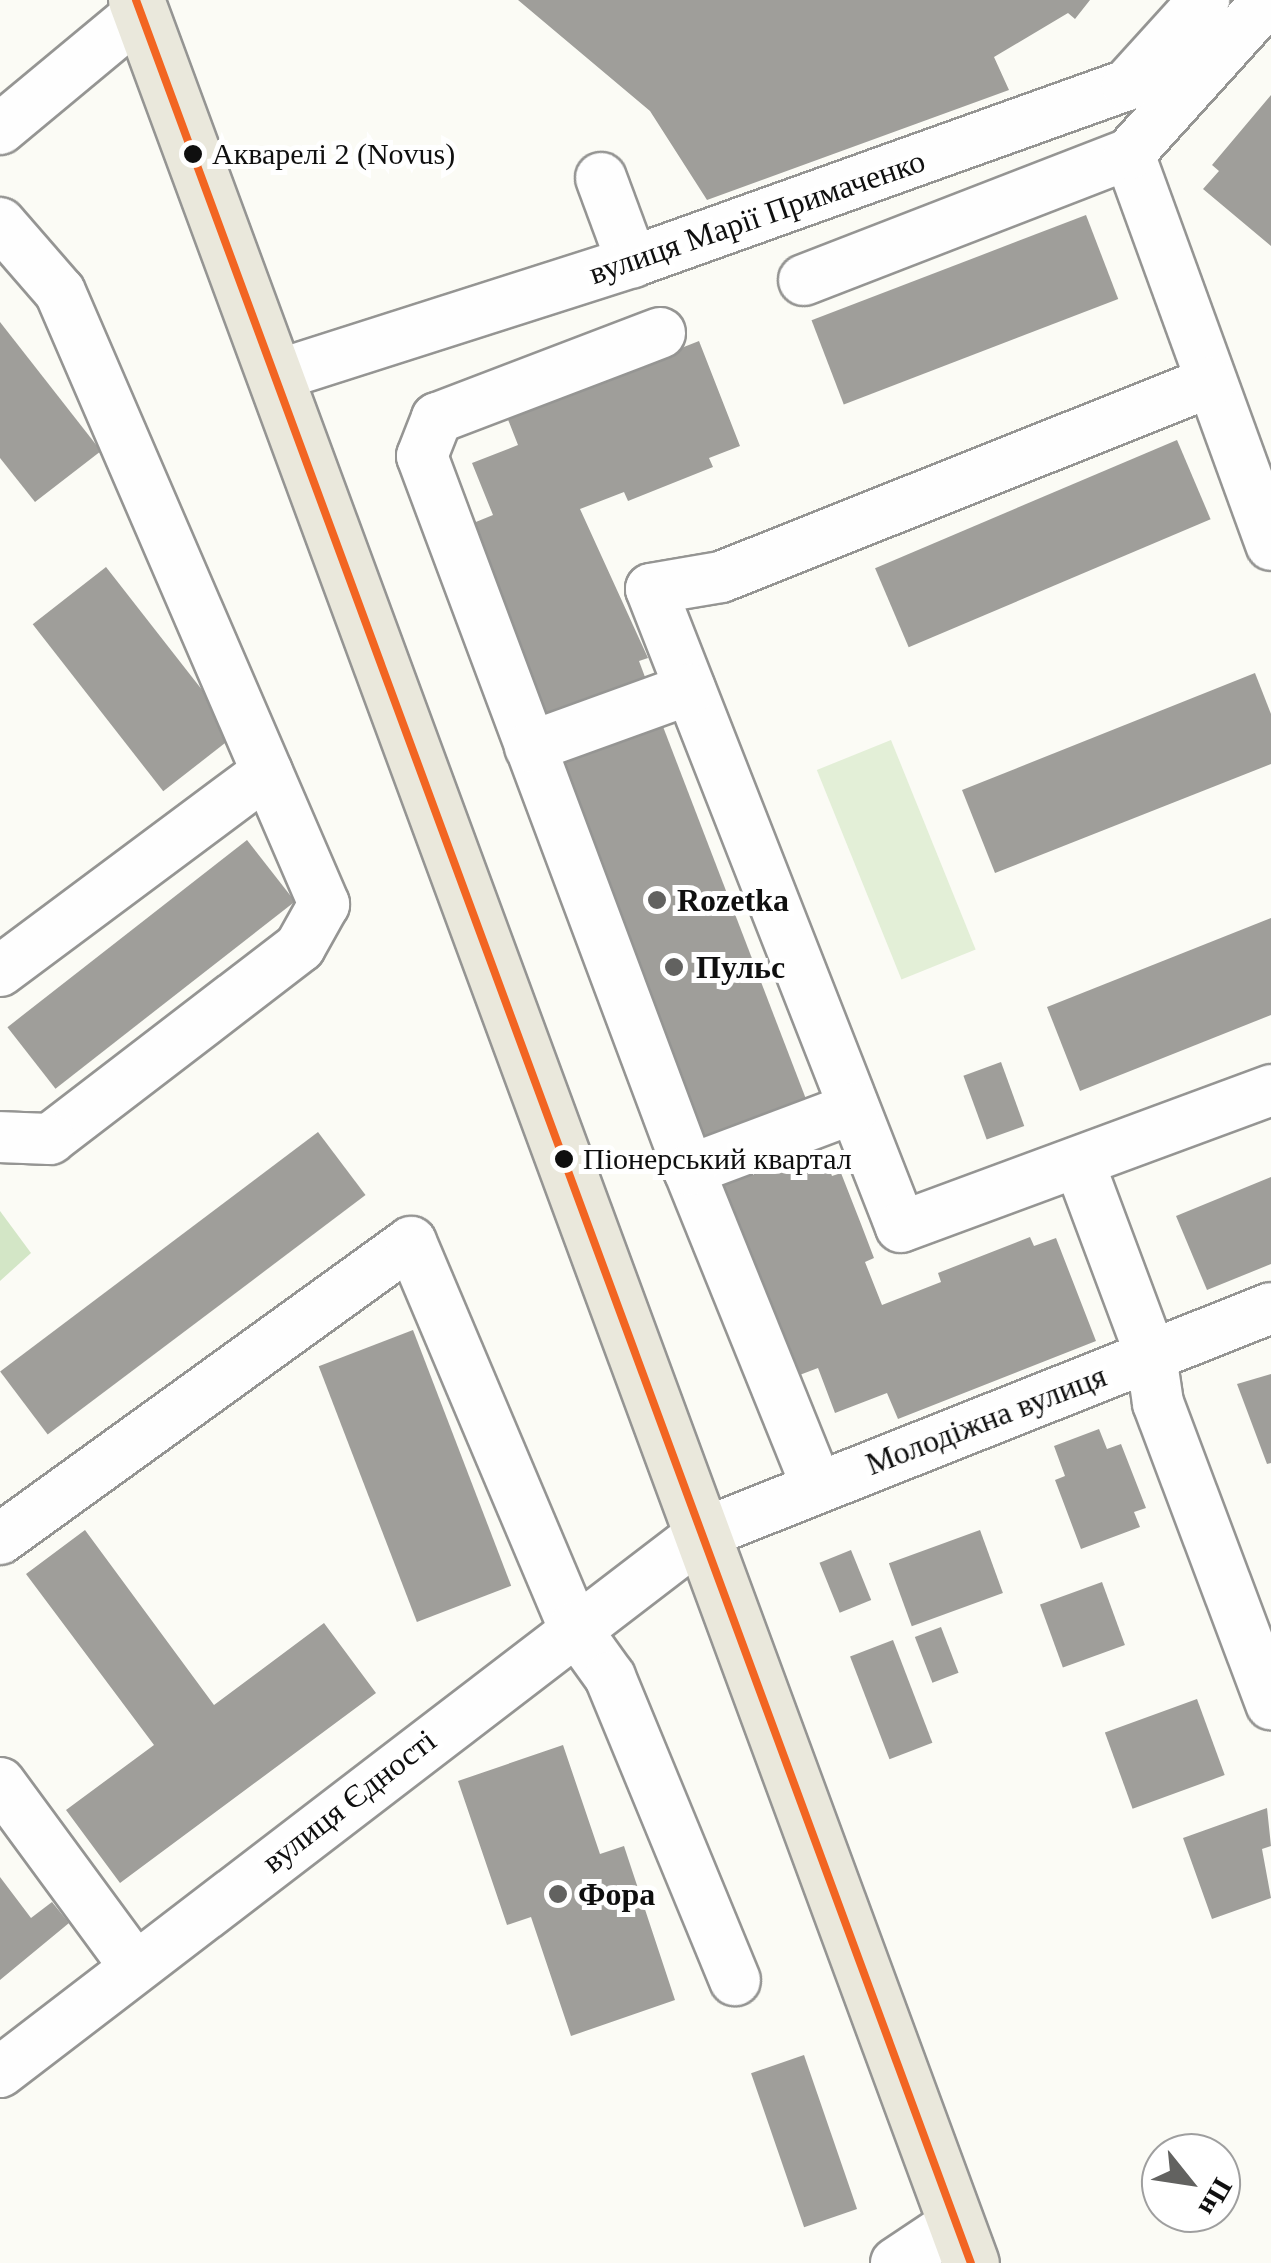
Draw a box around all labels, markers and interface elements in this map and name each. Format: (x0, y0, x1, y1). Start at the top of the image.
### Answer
place label: Акварелі 2 (Novus) (212, 136, 455, 172)
street label: вулиця Марії Примаченко (584, 141, 930, 293)
marker: Акварелі 2 (Novus) (183, 144, 203, 164)
place label: Rozetka (677, 881, 789, 919)
marker: Rozetka (646, 889, 668, 911)
place label: Пульс (696, 948, 785, 986)
marker: Пульс (661, 954, 687, 980)
place label: Піонерський квартал (583, 1141, 852, 1177)
marker: Піонерський квартал (554, 1149, 574, 1169)
street label: Молодіжна вулиця (860, 1356, 1112, 1484)
street label: вулиця Єдності (254, 1721, 444, 1881)
place label: Фора (578, 1875, 655, 1913)
marker: Фора (547, 1883, 569, 1905)
north arrow (1141, 2133, 1241, 2233)
text: Пн (1193, 2173, 1239, 2221)

